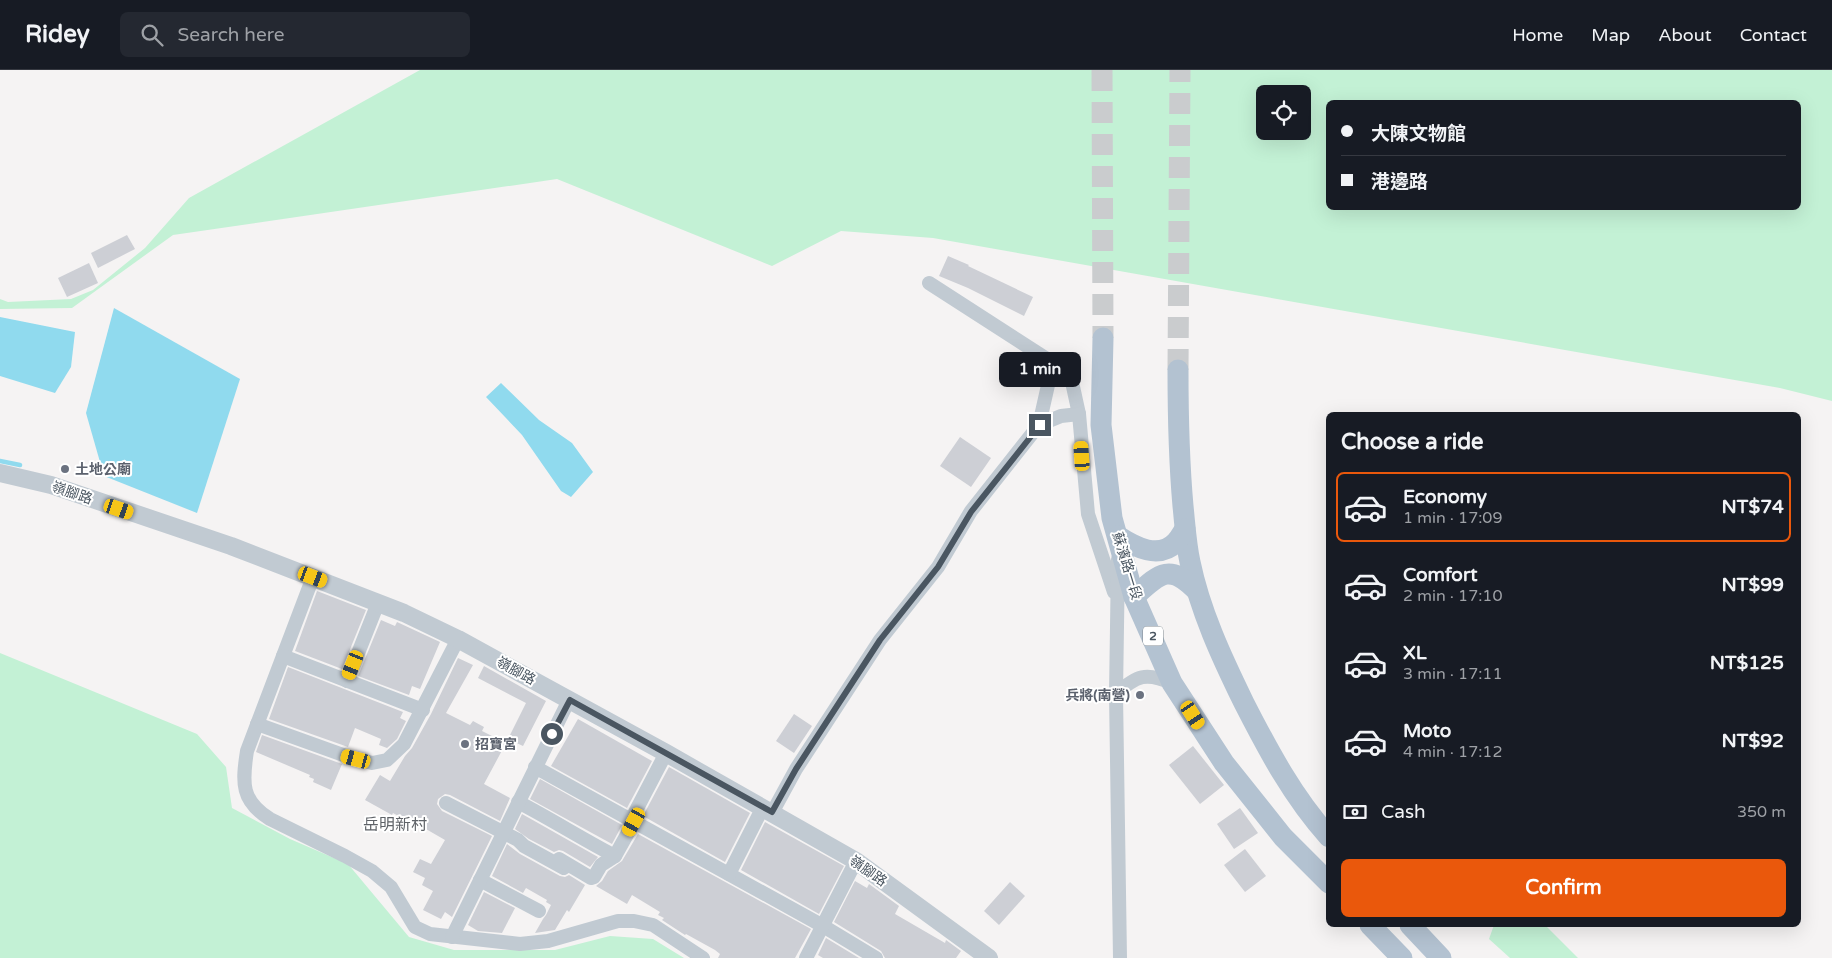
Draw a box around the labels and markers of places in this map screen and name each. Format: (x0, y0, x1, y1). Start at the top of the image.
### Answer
place label: 土地公廟 (75, 461, 131, 478)
marker: 土地公廟 (59, 463, 71, 475)
place label: 兵將(南營) (1065, 687, 1130, 704)
marker: 兵將(南營) (1134, 689, 1146, 701)
place label: 招寶宮 (475, 736, 517, 753)
marker: 招寶宮 (459, 738, 471, 750)

